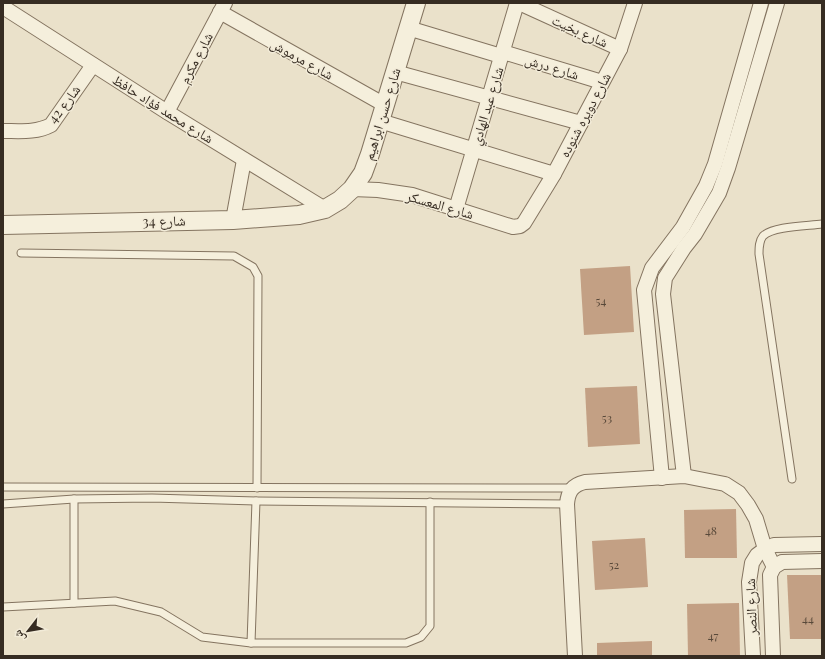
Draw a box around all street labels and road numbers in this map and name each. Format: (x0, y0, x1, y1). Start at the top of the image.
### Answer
street label: شارع بخيت (549, 10, 611, 52)
street label: شارع مكرم (174, 29, 218, 87)
street label: شارع مرموش (267, 33, 337, 85)
street label: شارع درش (523, 49, 581, 85)
street label: شارع عبد الهادي (466, 64, 510, 148)
street label: شارع حسن ابراهيم (358, 65, 406, 163)
street label: شارع دويره شنوده (554, 69, 616, 161)
street label: شارع محمد فؤاد حافظ (109, 70, 217, 148)
street label: شارع 42 (43, 81, 85, 127)
street label: شارع المعسكر (403, 186, 476, 224)
street label: شارع 34 (142, 211, 186, 231)
street label: شارع النصر (740, 578, 762, 637)

